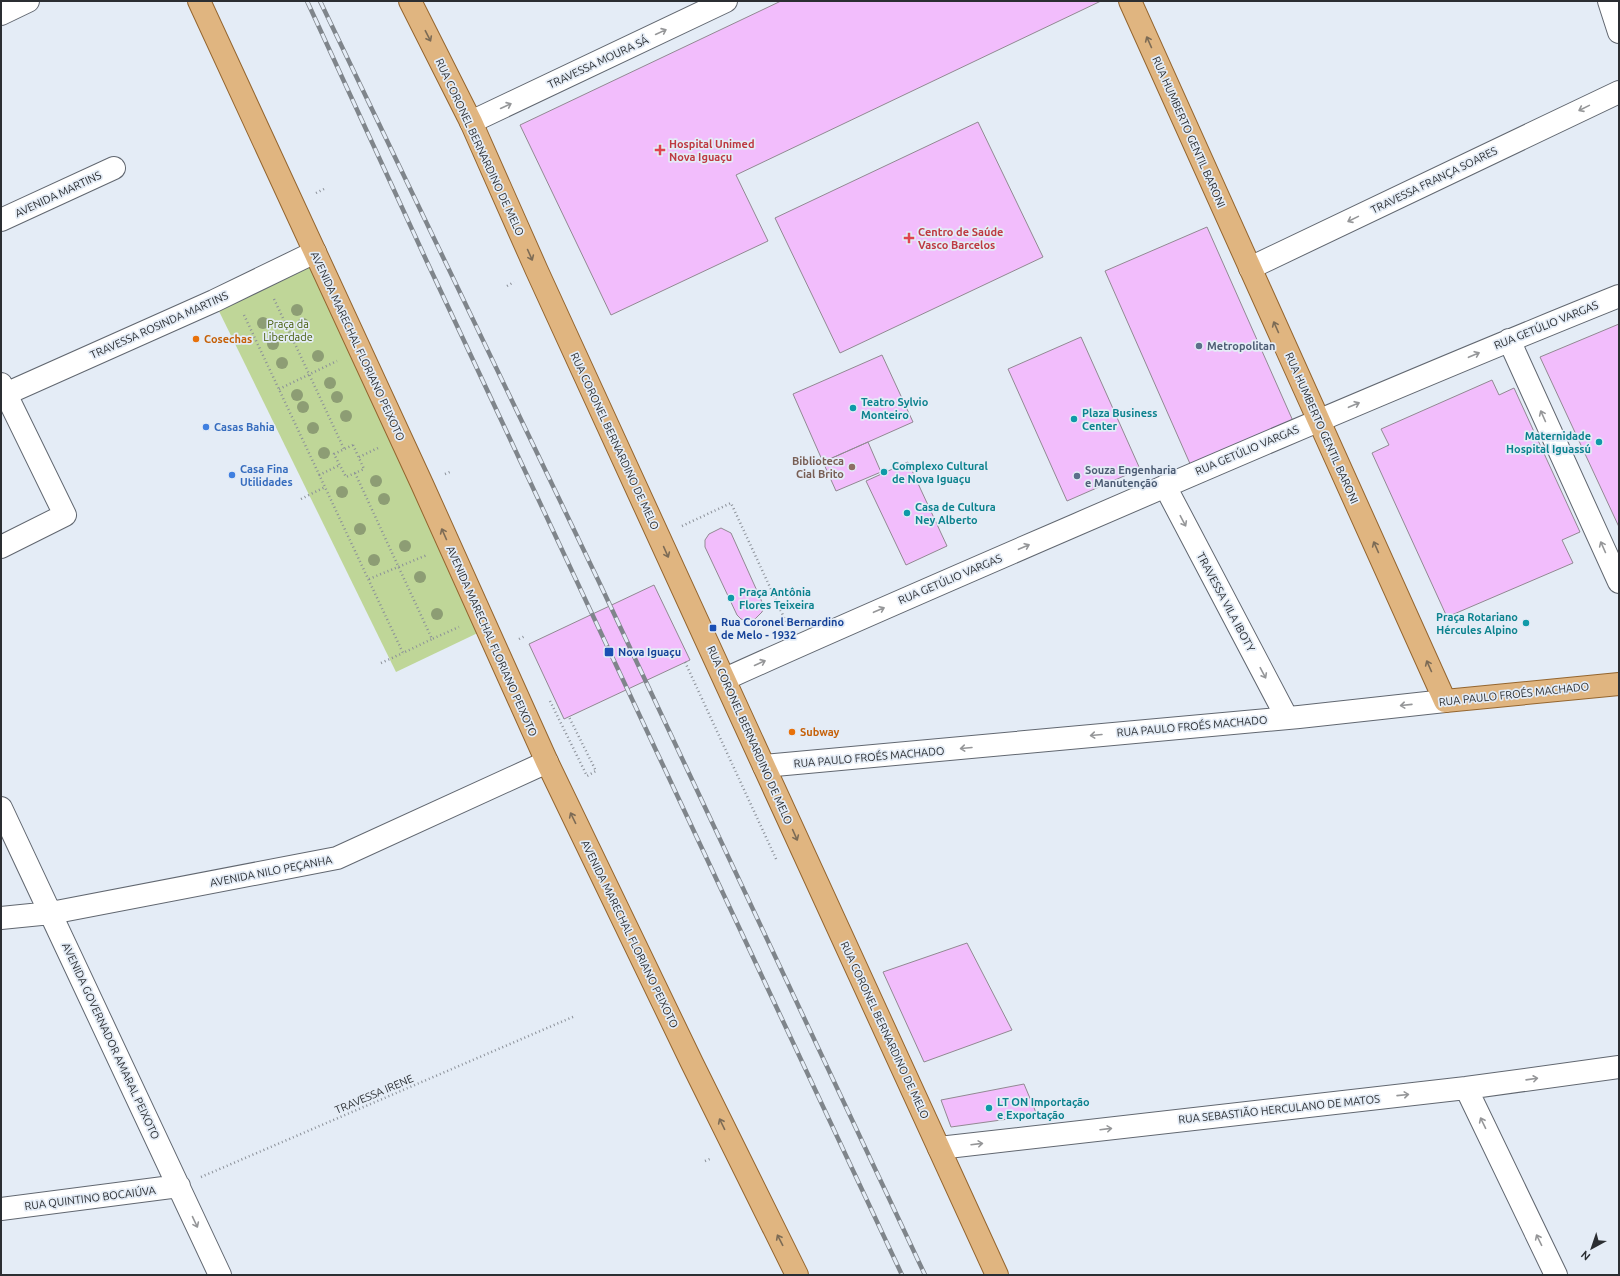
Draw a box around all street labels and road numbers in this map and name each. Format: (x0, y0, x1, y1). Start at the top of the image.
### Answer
street label: TRAVESSA MOURA SÁ (545, 32, 651, 91)
street label: RUA HUMBERTO GENTIL BARONI (1150, 55, 1228, 209)
street label: RUA CORONEL BERNARDINO DE MELO (434, 57, 526, 237)
street label: TRAVESSA FRANÇA SOARES (1369, 144, 1499, 216)
street label: AVENIDA MARTINS (13, 169, 103, 219)
street label: AVENIDA MARECHAL FLORIANO PEIXOTO (309, 250, 407, 442)
street label: TRAVESSA ROSINDA MARTINS (88, 289, 230, 361)
street label: RUA GETÚLIO VARGAS (1492, 298, 1600, 351)
street label: RUA CORONEL BERNARDINO DE MELO (569, 351, 661, 531)
street label: RUA HUMBERTO GENTIL BARONI (1283, 351, 1361, 505)
street label: RUA GETÚLIO VARGAS (1193, 422, 1301, 477)
street label: AVENIDA MARECHAL FLORIANO PEIXOTO (444, 544, 540, 738)
street label: TRAVESSA VILA IBOTY (1195, 550, 1258, 654)
street label: RUA GETÚLIO VARGAS (896, 551, 1004, 606)
street label: RUA CORONEL BERNARDINO DE MELO (705, 644, 795, 826)
street label: RUA PAULO FROÉS MACHADO (1438, 679, 1590, 708)
street label: RUA PAULO FROÉS MACHADO (1116, 712, 1268, 739)
street label: RUA PAULO FROÉS MACHADO (793, 743, 945, 770)
street label: AVENIDA MARECHAL FLORIANO PEIXOTO (579, 838, 681, 1030)
street label: AVENIDA NILO PEÇANHA (209, 853, 334, 889)
street label: RUA CORONEL BERNARDINO DE MELO (839, 940, 931, 1120)
street label: AVENIDA GOVERNADOR AMARAL PEIXOTO (60, 941, 162, 1141)
street label: TRAVESSA IRENE (333, 1072, 415, 1116)
street label: RUA SEBASTIÃO HERCULANO DE MATOS (1178, 1092, 1381, 1126)
street label: RUA QUINTINO BOCAIÚVA (24, 1183, 157, 1212)

